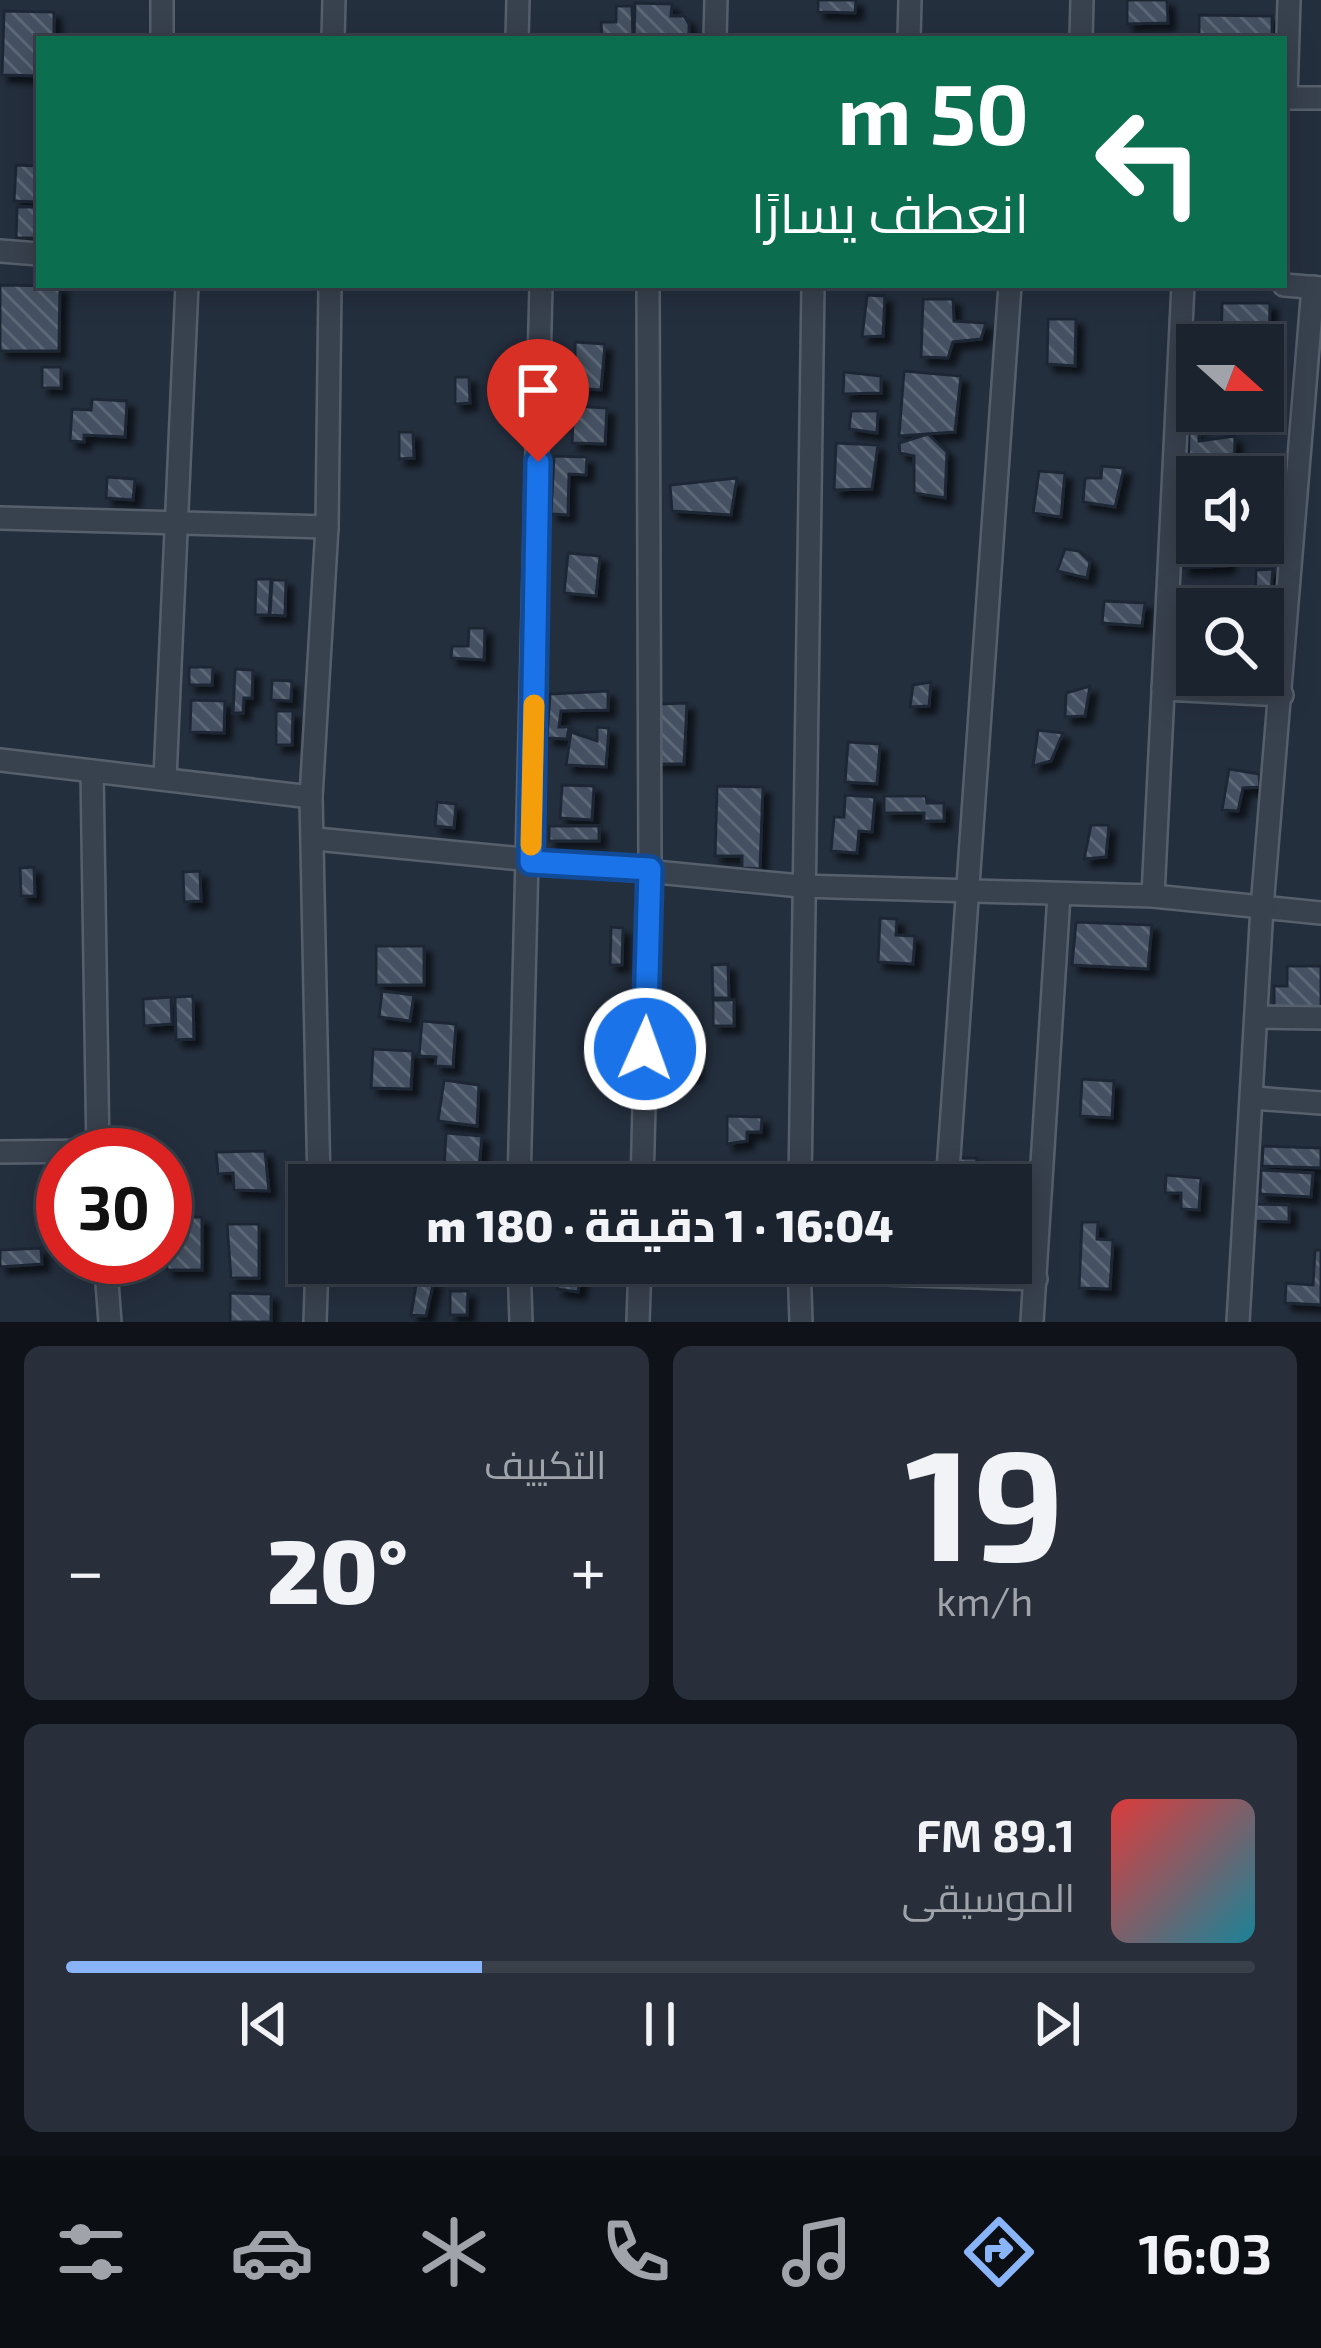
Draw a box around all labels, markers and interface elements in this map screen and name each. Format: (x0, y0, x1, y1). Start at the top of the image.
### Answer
text: 50 m (837, 61, 1029, 162)
icon: left (1071, 84, 1227, 240)
text: انعطف يسارًا (751, 179, 1029, 244)
north arrow (1176, 324, 1284, 432)
map controls (1176, 324, 1284, 696)
pin (487, 339, 589, 462)
icon: arrive (505, 357, 571, 423)
button: sound (1176, 456, 1284, 564)
button: search (1176, 588, 1284, 696)
position arrow (582, 986, 708, 1112)
speed limit sign: 30 (36, 1128, 192, 1284)
text: 16:04 · 1 دقيقة · 180 m (427, 1197, 893, 1251)
text: 19 (905, 1405, 1064, 1592)
text: التكييف (484, 1440, 607, 1487)
text: 20° (267, 1514, 408, 1622)
text: − (66, 1529, 105, 1608)
text: + (570, 1529, 606, 1608)
text: km/h (936, 1577, 1033, 1624)
text: 89.1 FM (916, 1807, 1075, 1861)
text: الموسيقى (902, 1873, 1075, 1920)
icon: previous (231, 1991, 297, 2057)
icon: pause (627, 1991, 693, 2057)
icon: next (1024, 1991, 1090, 2057)
icon: filters (49, 2210, 133, 2294)
icon: car (230, 2210, 314, 2294)
icon: climate (412, 2210, 496, 2294)
icon: phone (594, 2210, 678, 2294)
icon: music (775, 2210, 859, 2294)
icon: directions (957, 2210, 1041, 2294)
text: 16:03 (1138, 2220, 1272, 2285)

